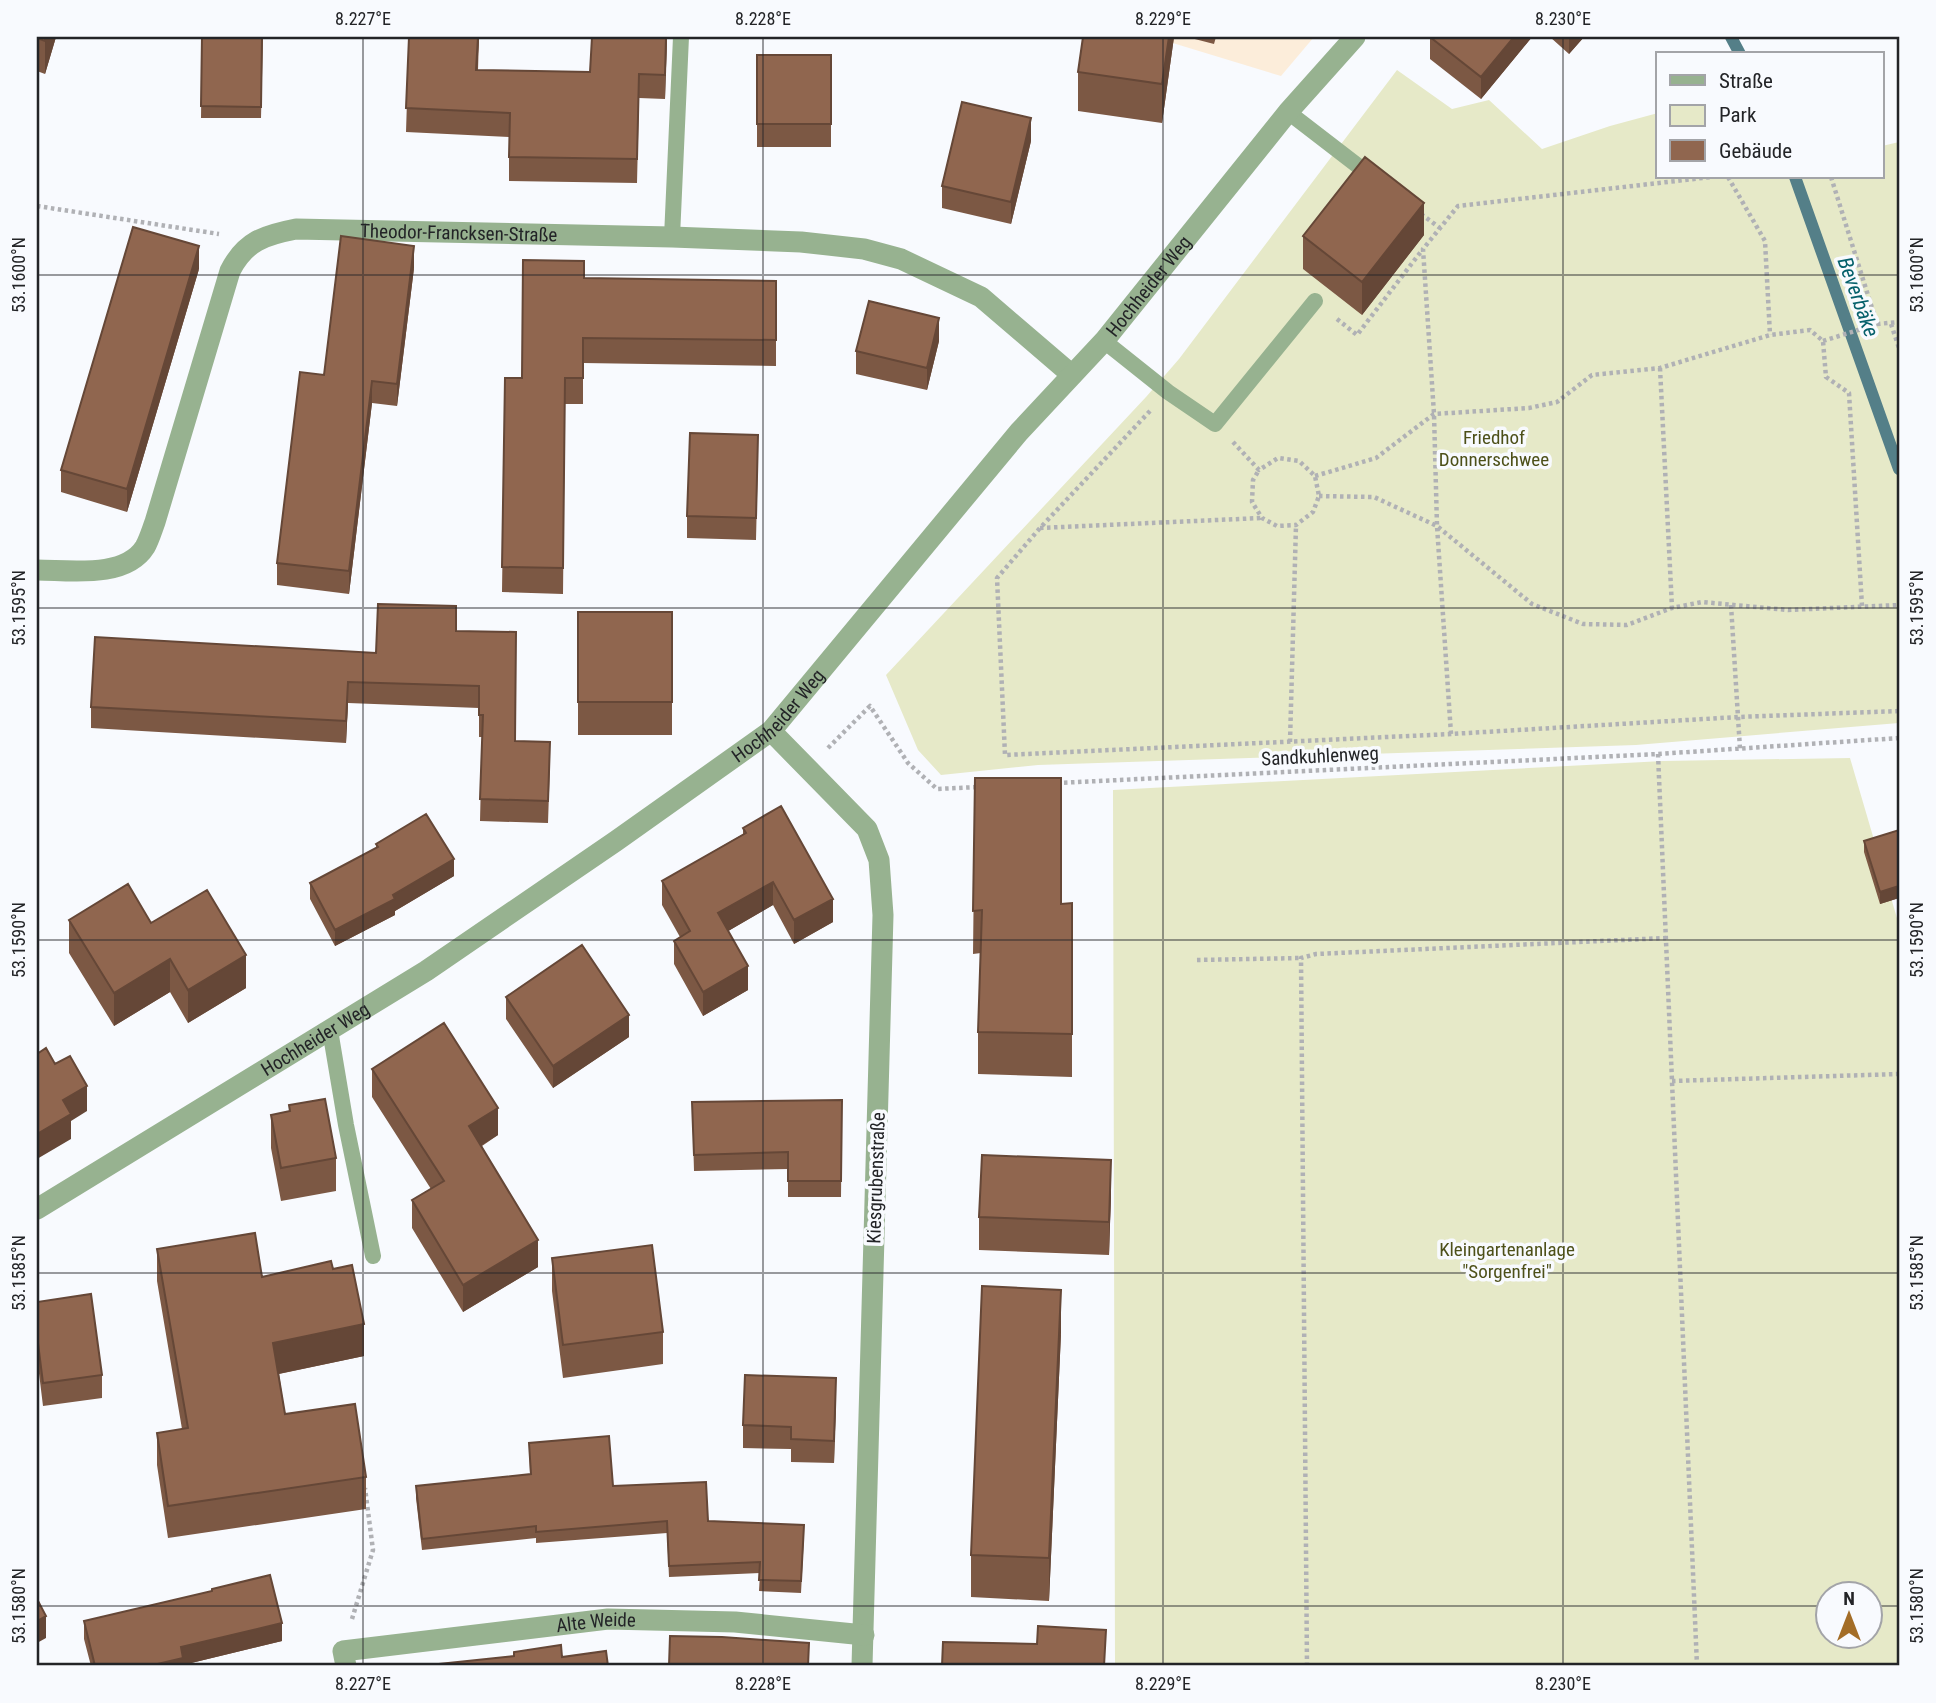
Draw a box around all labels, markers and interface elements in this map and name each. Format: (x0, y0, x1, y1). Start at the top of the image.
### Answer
text: 8.227°E (335, 8, 391, 29)
text: 8.228°E (735, 8, 791, 29)
text: 8.229°E (1135, 8, 1191, 29)
text: 8.230°E (1535, 8, 1591, 29)
legend (1656, 52, 1884, 178)
text: Straße (1719, 69, 1773, 93)
text: Park (1719, 103, 1757, 127)
text: Gebäude (1719, 139, 1792, 163)
street label: Theodor-Francksen-Straße (360, 219, 558, 246)
street label: Hochheider Weg (1101, 231, 1196, 341)
text: 53.1600°N (8, 237, 29, 313)
text: 53.1600°N (1906, 237, 1927, 313)
water label: Beverbäke (1832, 254, 1884, 340)
park label: Friedhof Donnerschwee (1439, 426, 1549, 471)
text: 53.1595°N (8, 570, 29, 646)
text: 53.1595°N (1906, 570, 1927, 646)
street label: Hochheider Weg (727, 664, 829, 767)
street label: Sandkuhlenweg (1261, 741, 1379, 771)
text: 53.1590°N (8, 902, 29, 978)
text: 53.1590°N (1906, 902, 1927, 978)
street label: Hochheider Weg (257, 997, 373, 1081)
street label: Kiesgrubenstraße (862, 1112, 890, 1244)
text: 53.1585°N (8, 1235, 29, 1311)
text: 53.1585°N (1906, 1235, 1927, 1311)
park label: Kleingartenanlage "Sorgenfrei" (1439, 1238, 1575, 1283)
text: 53.1580°N (8, 1568, 29, 1644)
text: 53.1580°N (1906, 1568, 1927, 1644)
north arrow (1814, 1580, 1884, 1650)
text: N (1843, 1587, 1855, 1610)
street label: Alte Weide (555, 1607, 636, 1637)
text: 8.227°E (335, 1673, 391, 1694)
text: 8.228°E (735, 1673, 791, 1694)
text: 8.229°E (1135, 1673, 1191, 1694)
text: 8.230°E (1535, 1673, 1591, 1694)

